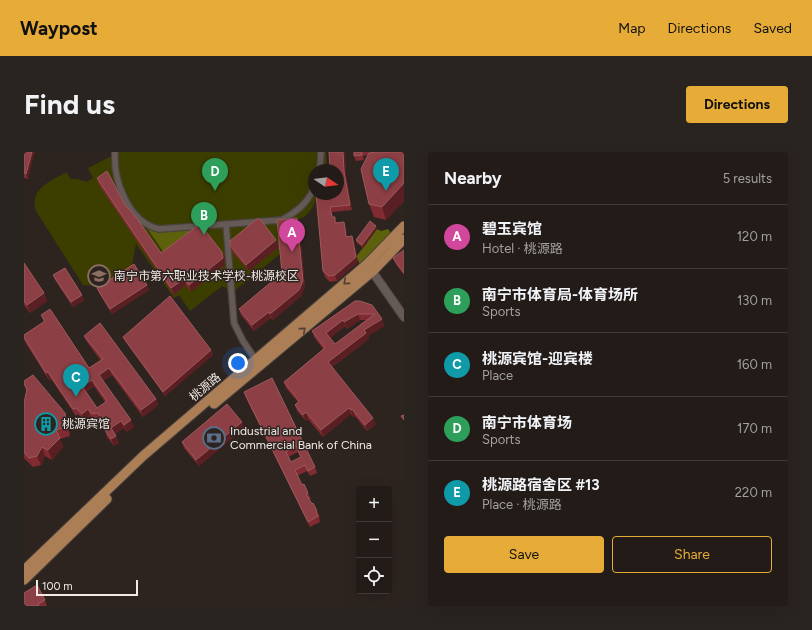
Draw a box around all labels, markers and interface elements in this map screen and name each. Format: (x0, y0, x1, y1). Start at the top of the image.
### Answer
text: Waypost (20, 17, 98, 40)
text: Map (618, 20, 646, 37)
text: Directions (668, 20, 731, 37)
text: Saved (753, 20, 792, 37)
button: Directions (686, 86, 788, 123)
text: Find us (24, 87, 115, 121)
pin: D (202, 158, 228, 191)
pin: E (373, 158, 399, 191)
north arrow (308, 164, 344, 200)
text: Nearby (444, 168, 502, 188)
text: 5 results (723, 171, 772, 186)
pin: B (191, 202, 217, 235)
pin: A (279, 219, 305, 252)
text: 碧玉宾馆 (482, 220, 542, 238)
text: A (452, 229, 462, 244)
text: 120 m (737, 229, 772, 244)
text: Hotel · 桃源路 (482, 241, 563, 256)
school or university icon: 南宁市第六职业技术学校-桃源校区 (86, 263, 112, 289)
place label: 南宁市第六职业技术学校-桃源校区 (114, 269, 299, 283)
one-way arrow (343, 277, 351, 285)
text: 南宁市体育局-体育场所 (482, 286, 638, 304)
text: B (453, 293, 461, 308)
text: 130 m (737, 293, 772, 308)
text: Sports (482, 304, 521, 319)
one-way arrow (298, 327, 305, 334)
text: 桃源宾馆-迎宾楼 (482, 350, 593, 368)
your location (228, 353, 248, 373)
text: C (452, 357, 462, 372)
text: 160 m (737, 357, 772, 372)
pin: C (63, 364, 89, 397)
text: Place (482, 368, 513, 383)
street label: 桃源路 (187, 370, 223, 404)
building icon: 桃源宾馆 (33, 411, 59, 437)
text: 南宁市体育场 (482, 414, 572, 432)
place label: 桃源宾馆 (62, 417, 110, 431)
text: D (452, 421, 462, 436)
text: 170 m (737, 421, 772, 436)
place label: Industrial and Commercial Bank of China (230, 424, 372, 452)
bank icon: Industrial and Commercial Bank of China (201, 425, 227, 451)
text: Sports (482, 432, 521, 447)
text: 桃源路宿舍区 #13 (482, 476, 600, 494)
text: E (453, 485, 461, 500)
text: 220 m (735, 485, 772, 500)
map controls (356, 486, 392, 594)
button: + (356, 486, 392, 522)
text: Place · 桃源路 (482, 497, 562, 512)
button: − (356, 522, 392, 558)
button: Save (444, 536, 604, 573)
button: Share (612, 536, 772, 573)
button: locate (356, 558, 392, 594)
scale bar (36, 578, 138, 597)
text: 100 m (42, 580, 73, 593)

